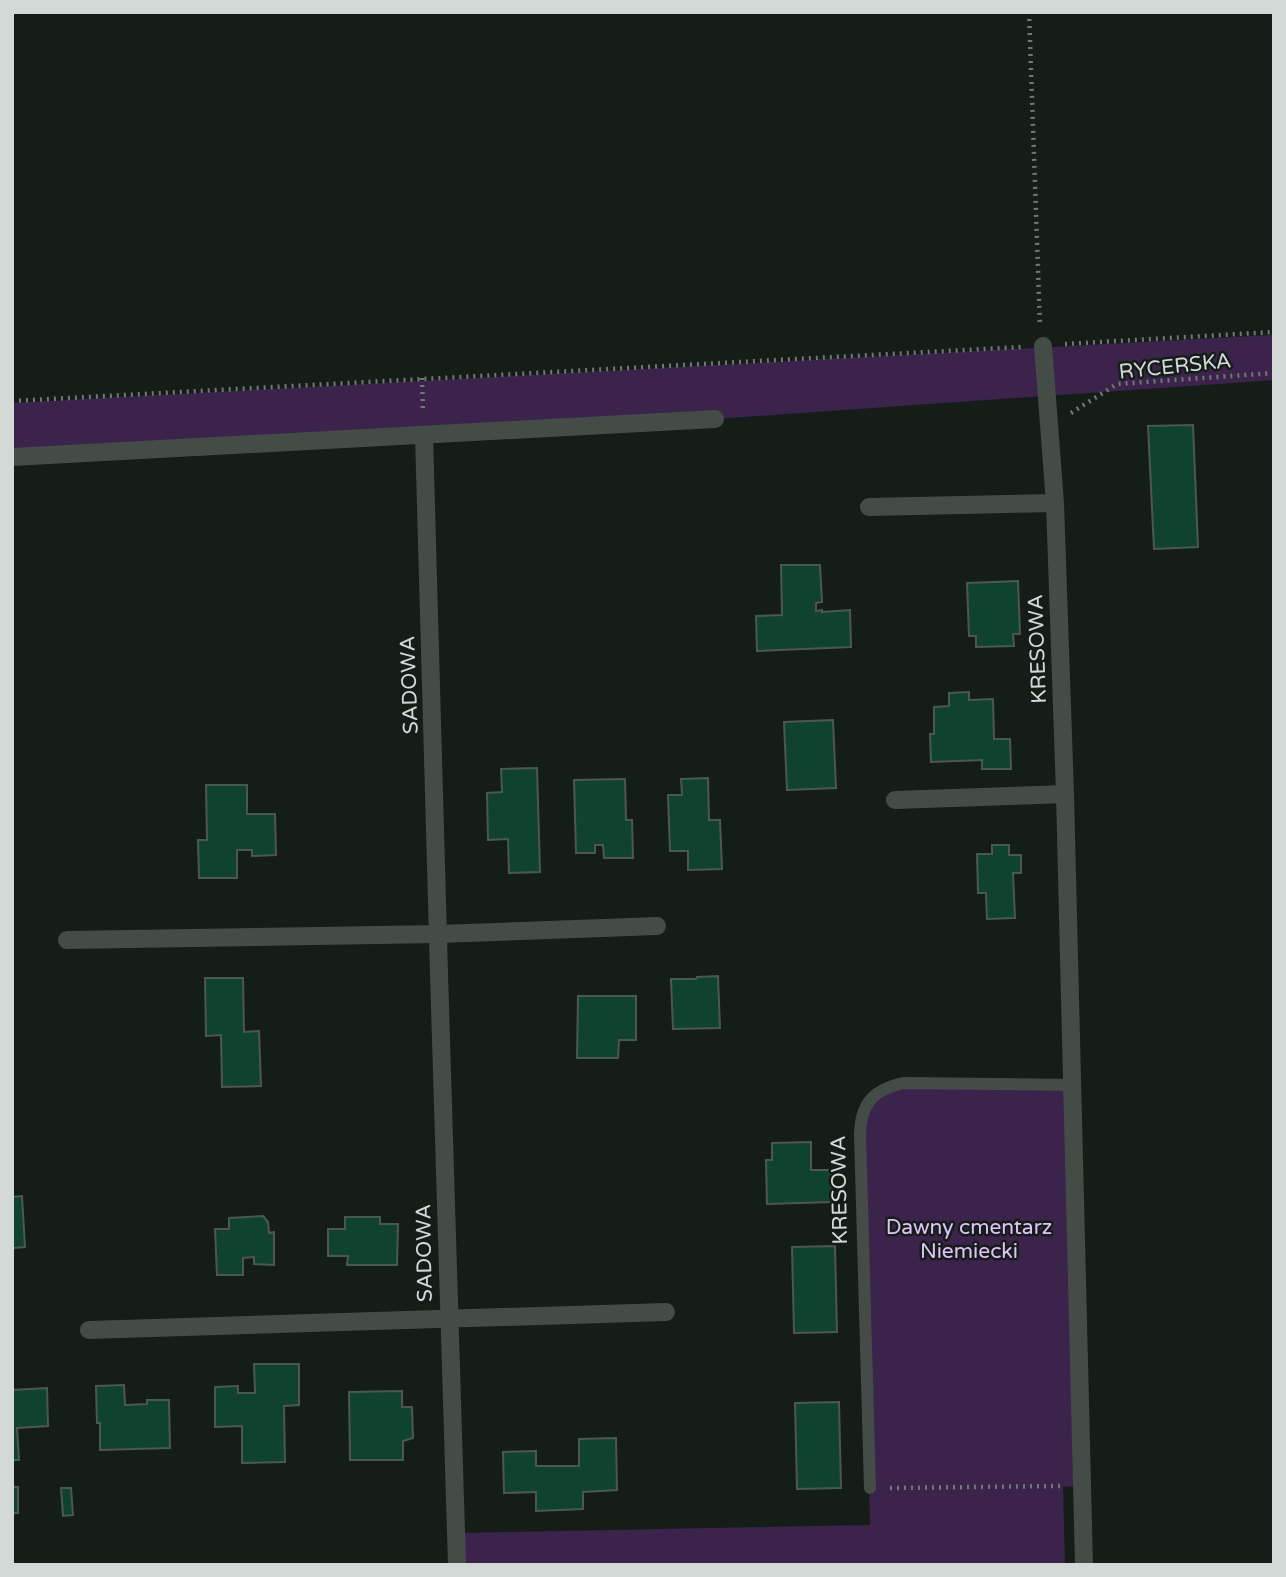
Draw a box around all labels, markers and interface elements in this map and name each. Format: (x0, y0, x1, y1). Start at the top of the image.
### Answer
street label: RYCERSKA (1118, 348, 1233, 385)
street label: KRESOWA (1023, 594, 1052, 704)
street label: SADOWA (395, 635, 424, 735)
street label: KRESOWA (826, 1135, 853, 1245)
street label: SADOWA (411, 1204, 438, 1302)
park label: Dawny cmentarz Niemiecki (886, 1215, 1052, 1264)

